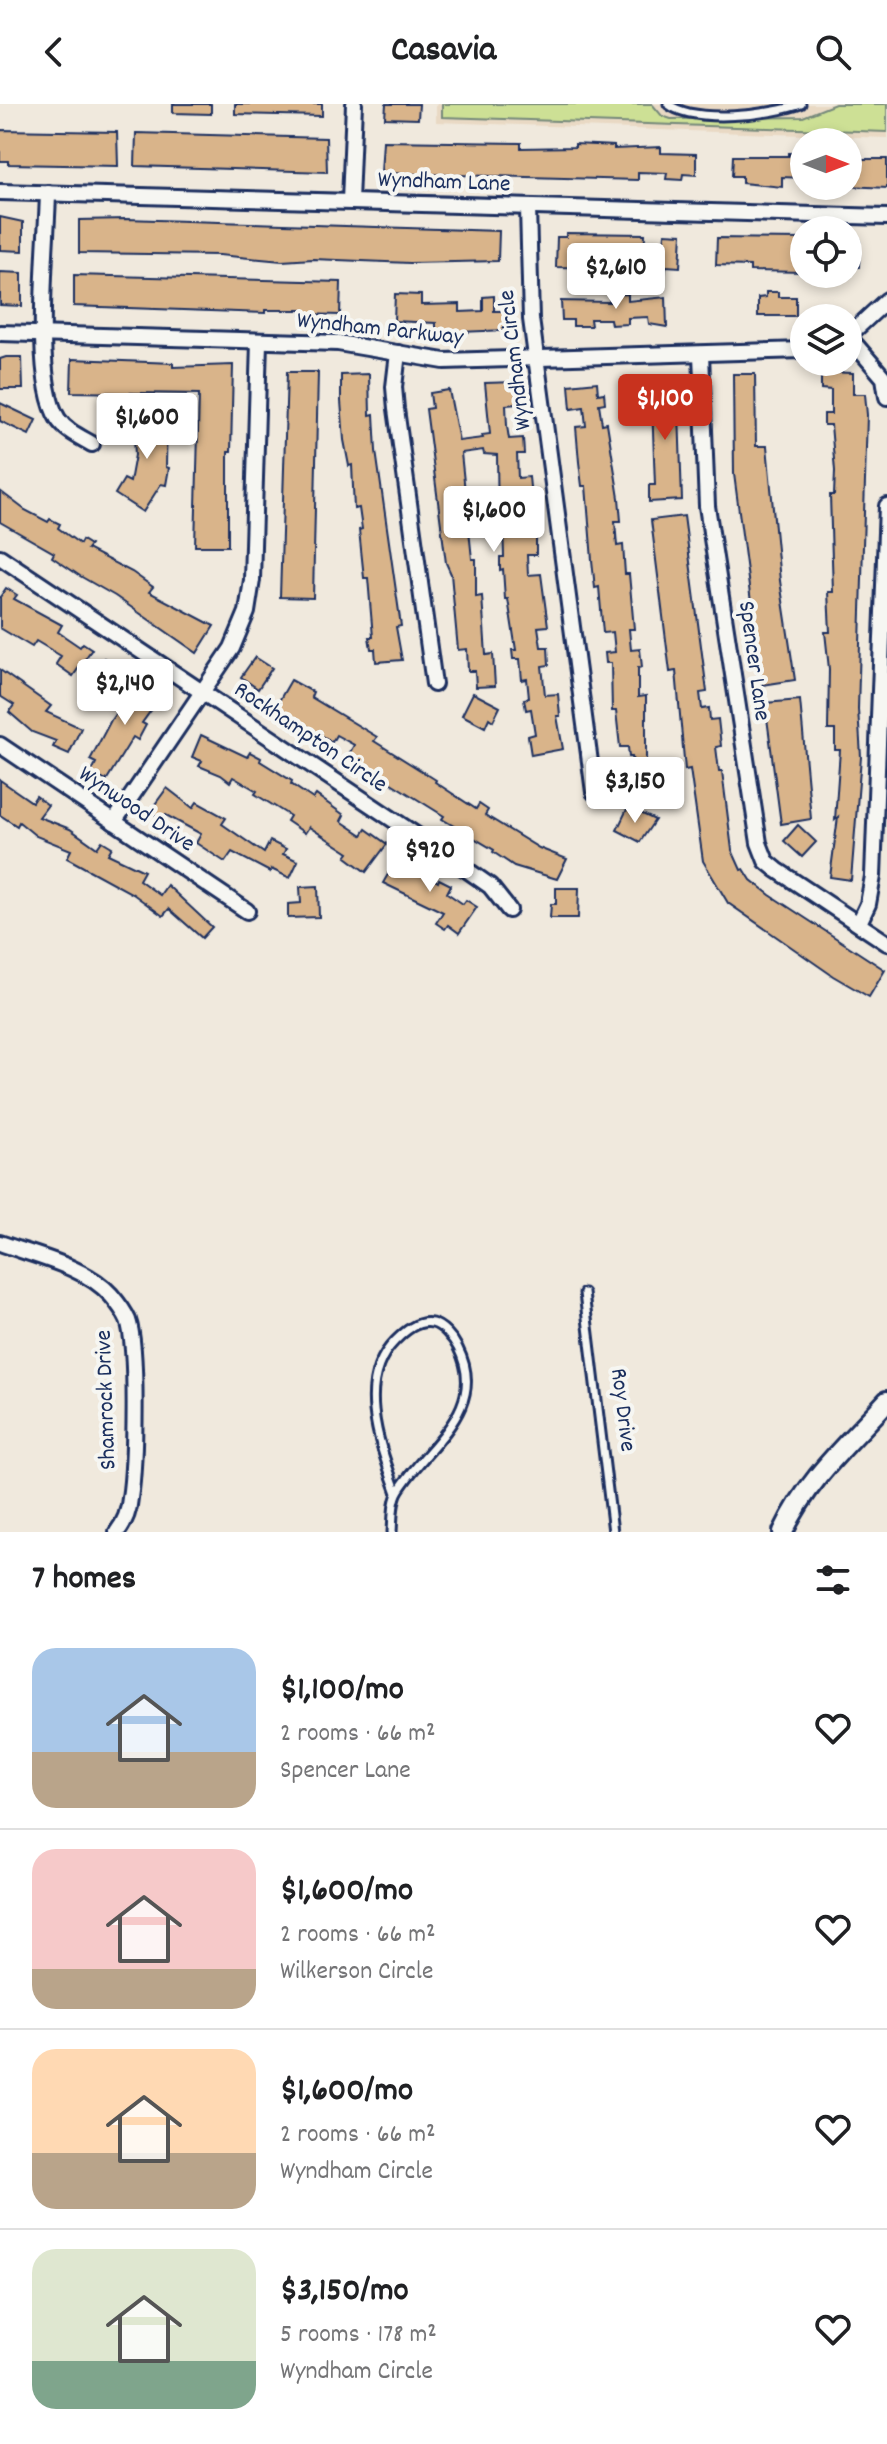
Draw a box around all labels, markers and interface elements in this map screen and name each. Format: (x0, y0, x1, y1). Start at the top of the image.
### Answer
text: Casavia (391, 26, 496, 78)
icon: back (32, 30, 76, 74)
icon: search (811, 30, 855, 74)
north arrow (790, 128, 862, 200)
map controls (790, 128, 862, 376)
street label: Wyndham Lane (377, 164, 511, 202)
button: locate (790, 216, 862, 288)
pin: $2,610 (551, 243, 681, 311)
text: $2,610 (585, 250, 647, 287)
street label: Wyndham Circle (491, 288, 541, 432)
street label: Wyndham Parkway (295, 304, 466, 356)
button: layers (790, 304, 862, 376)
pin: $1,100 (600, 374, 730, 442)
text: $1,100 (636, 381, 694, 418)
pin: $1,600 (82, 393, 212, 461)
text: $1,600 (115, 400, 179, 437)
pin: $1,600 (429, 486, 559, 554)
text: $1,600 (462, 493, 526, 530)
street label: Spencer Lane (728, 599, 778, 723)
pin: $2,140 (60, 659, 190, 727)
text: $2,140 (95, 666, 155, 703)
street label: Rockhampton Circle (226, 674, 394, 802)
pin: $3,150 (570, 757, 700, 825)
street label: Wynwood Drive (71, 758, 201, 862)
text: $3,150 (604, 764, 666, 801)
pin: $920 (383, 826, 477, 894)
text: $920 (405, 833, 455, 870)
street label: Shamrock Drive (88, 1329, 126, 1471)
street label: Roy Drive (600, 1366, 644, 1454)
text: 7 homes (32, 1556, 136, 1605)
icon: filters (811, 1558, 855, 1602)
text: $1,100/mo (280, 1667, 404, 1716)
icon: home (96, 1680, 192, 1776)
icon: heart (811, 1706, 855, 1750)
text: 2 rooms · 66 m² (280, 1716, 436, 1753)
text: Spencer Lane (280, 1753, 411, 1790)
text: $1,600/mo (280, 1868, 413, 1917)
icon: home (96, 1881, 192, 1977)
icon: heart (811, 1907, 855, 1951)
text: 2 rooms · 66 m² (280, 1917, 436, 1954)
text: Wilkerson Circle (280, 1954, 433, 1991)
text: $1,600/mo (280, 2068, 413, 2117)
icon: home (96, 2081, 192, 2177)
icon: heart (811, 2107, 855, 2151)
text: 2 rooms · 66 m² (280, 2117, 436, 2154)
text: Wyndham Circle (280, 2154, 433, 2191)
text: $3,150/mo (280, 2268, 409, 2317)
icon: home (96, 2281, 192, 2377)
icon: heart (811, 2307, 855, 2351)
text: 5 rooms · 178 m² (280, 2317, 437, 2354)
text: Wyndham Circle (280, 2354, 433, 2391)

